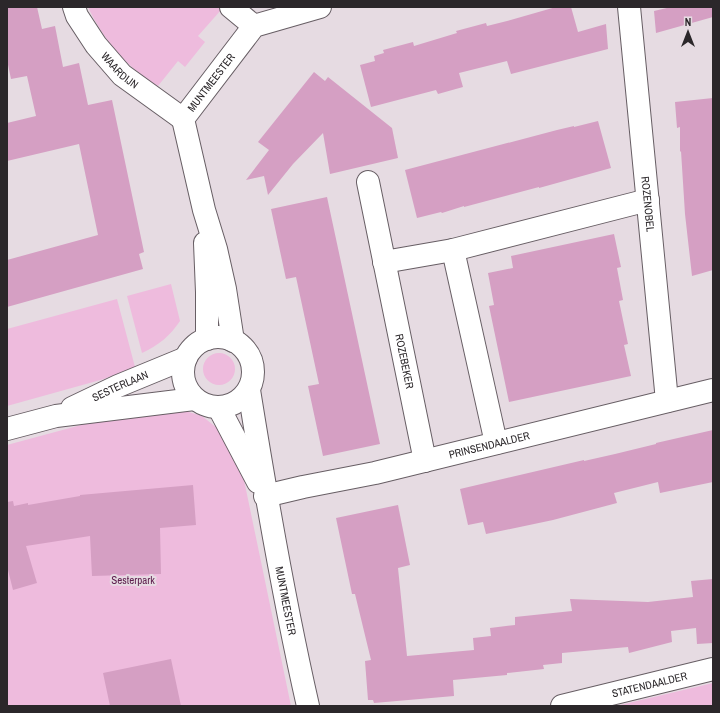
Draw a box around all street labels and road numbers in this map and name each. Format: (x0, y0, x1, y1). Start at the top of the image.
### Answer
street label: WAARDIJN (98, 49, 141, 92)
street label: MUNTMEESTER (184, 50, 238, 114)
street label: ROZENOBEL (638, 176, 658, 232)
street label: ROZEBEKER (392, 333, 417, 390)
street label: SESTERLAAN (90, 367, 150, 404)
street label: PRINSENDAALDER (447, 428, 532, 462)
street label: MUNTMEESTER (272, 565, 300, 637)
street label: STATENDAALDER (610, 669, 689, 701)

